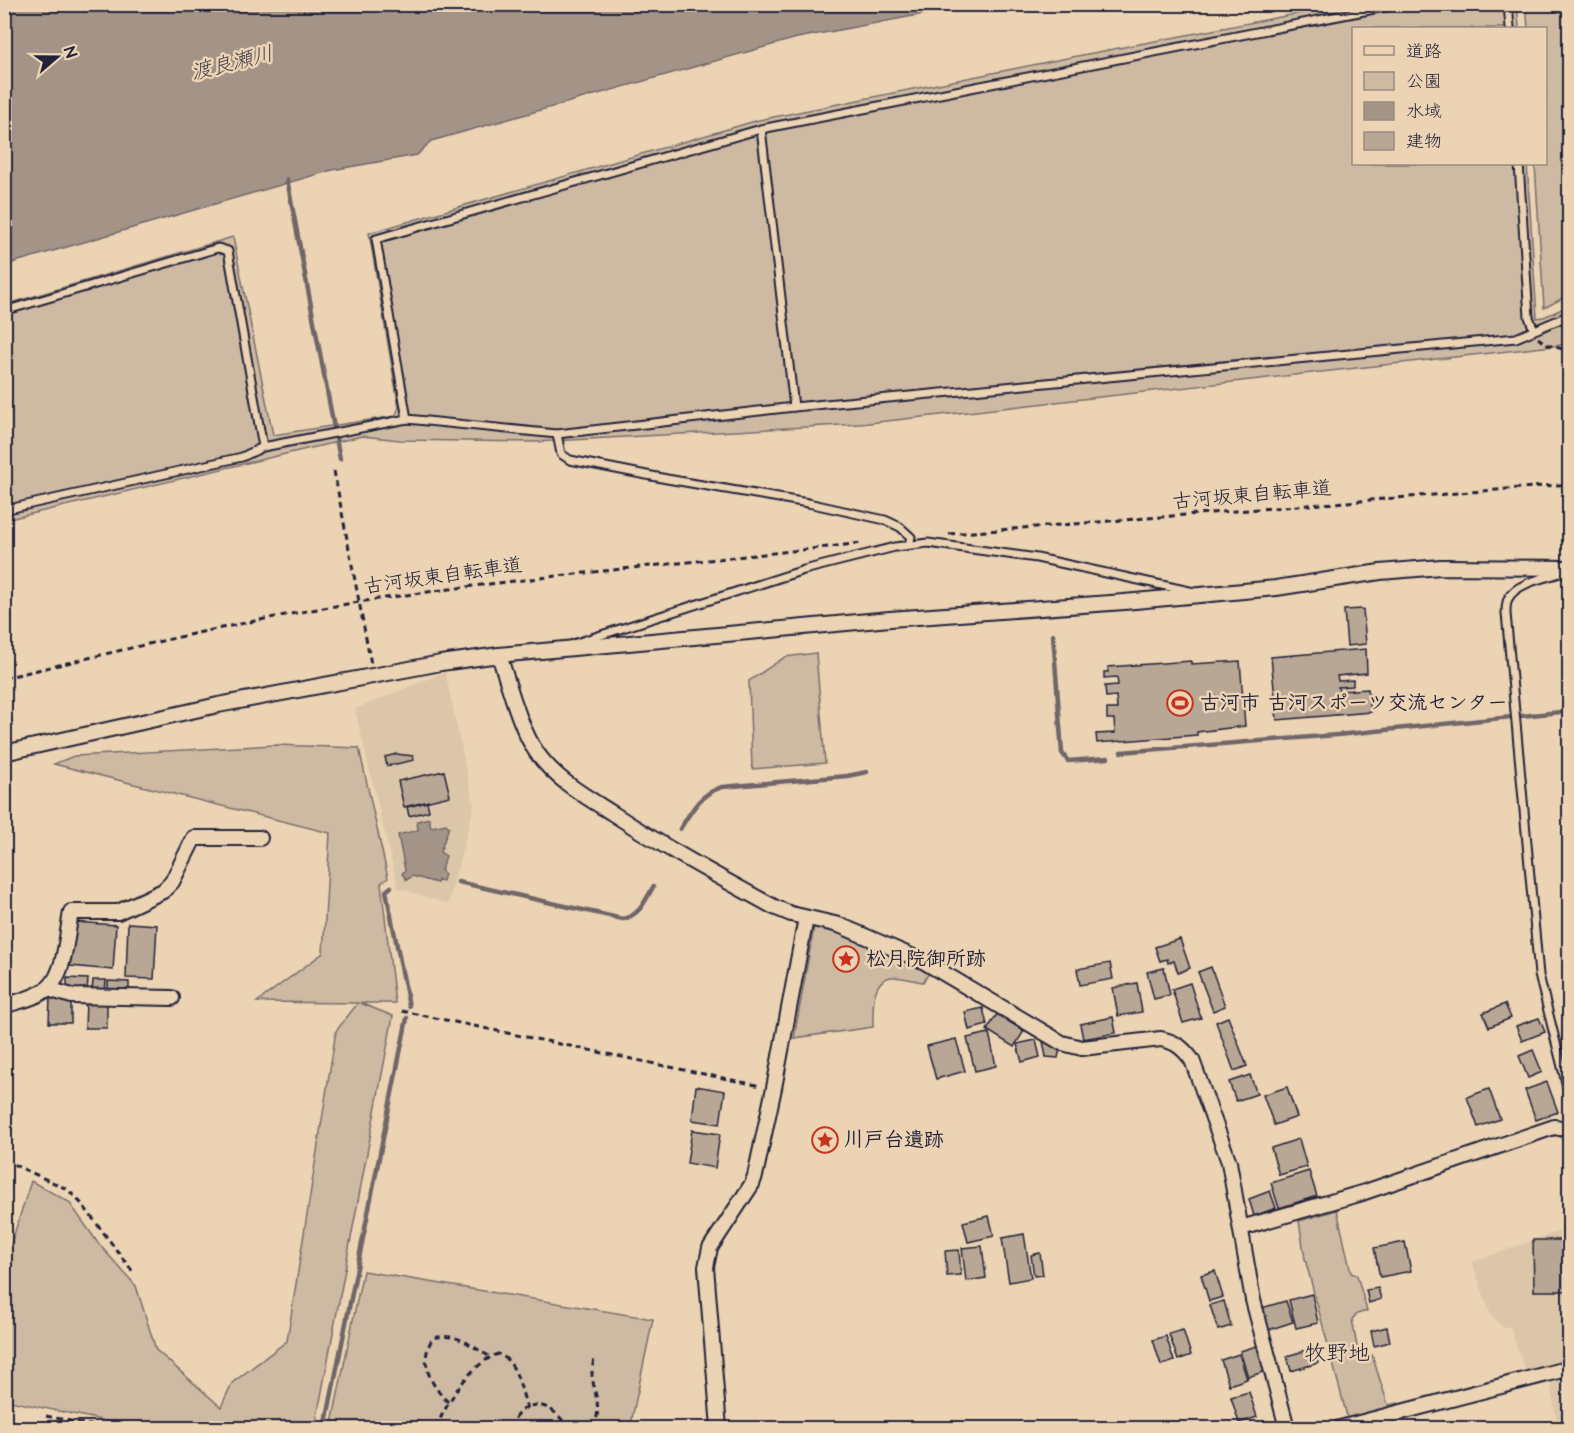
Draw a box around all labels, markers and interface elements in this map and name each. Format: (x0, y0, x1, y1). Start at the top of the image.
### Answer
north arrow (27, 27, 87, 87)
legend (1352, 27, 1547, 165)
water label: 渡良瀬川 (188, 39, 276, 87)
text: 道路 (1406, 39, 1442, 64)
text: N (58, 44, 82, 61)
text: 公園 (1406, 69, 1442, 94)
text: 水域 (1406, 99, 1442, 124)
text: 建物 (1406, 129, 1442, 154)
street label: 古河坂東自転車道 (1171, 474, 1333, 516)
street label: 古河坂東自転車道 (362, 551, 524, 601)
sports icon: 古河市 古河スポーツ交流センター (1165, 688, 1195, 718)
place label: 古河市 古河スポーツ交流センター (1200, 689, 1508, 717)
place icon: 松月院御所跡 (831, 944, 861, 974)
place label: 松月院御所跡 (866, 945, 986, 973)
place icon: 川戸台遺跡 (810, 1125, 840, 1155)
place label: 川戸台遺跡 (844, 1126, 944, 1154)
district label: 牧野地 (1304, 1338, 1370, 1369)

